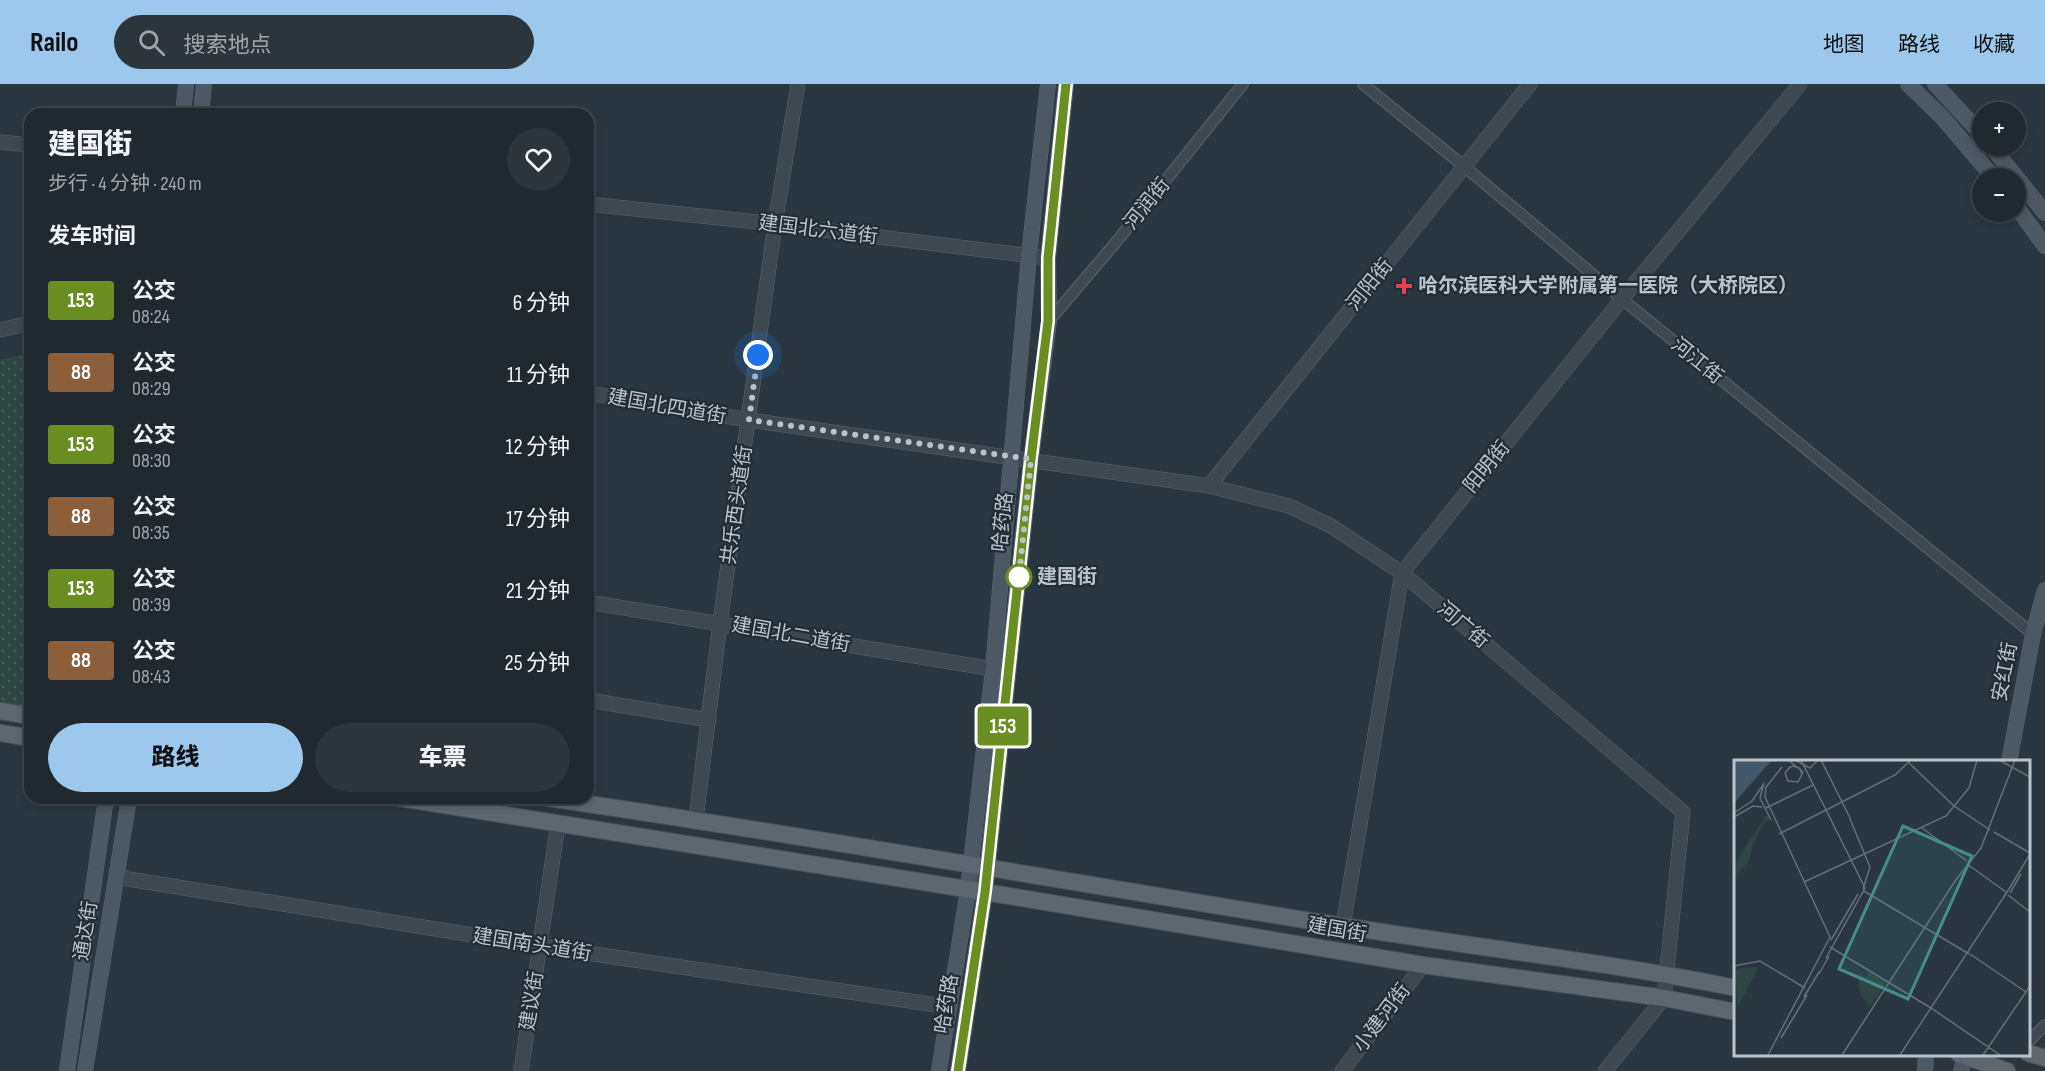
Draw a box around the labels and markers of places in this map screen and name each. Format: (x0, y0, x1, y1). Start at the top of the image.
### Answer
place label: 哈尔滨医科大学附属第一医院（大桥院区） (1418, 274, 1798, 298)
marker: 哈尔滨医科大学附属第一医院（大桥院区） (1395, 277, 1413, 295)
marker: 建国街 (1006, 564, 1032, 590)
place label: 建国街 (1037, 565, 1097, 589)

